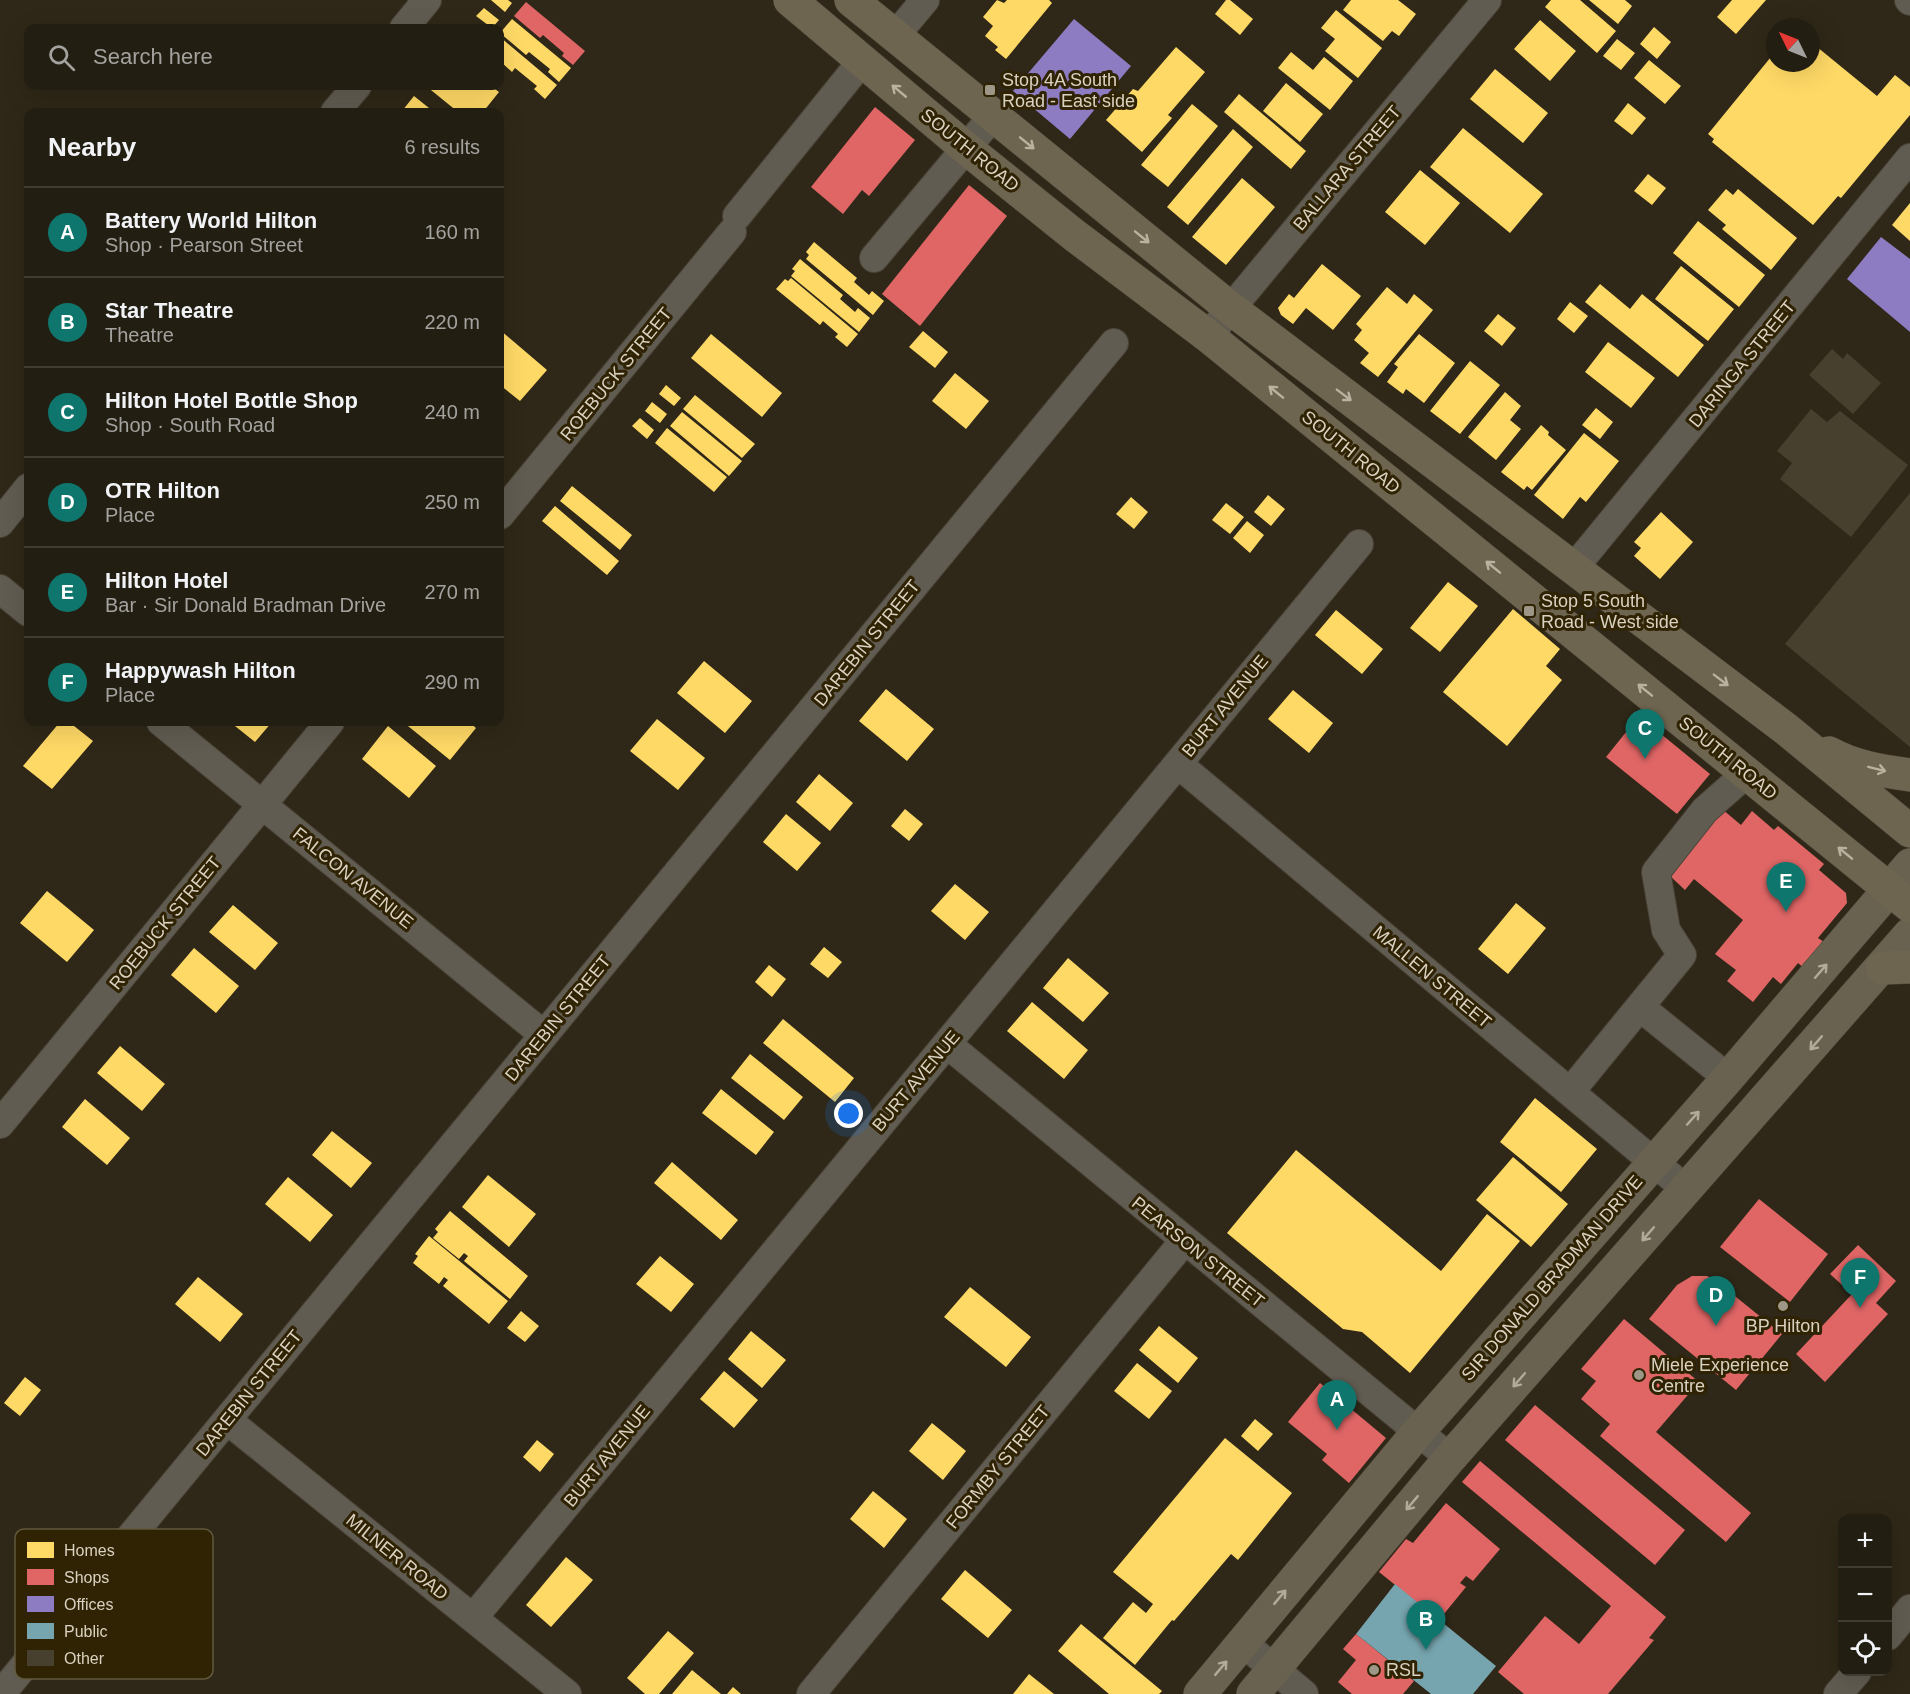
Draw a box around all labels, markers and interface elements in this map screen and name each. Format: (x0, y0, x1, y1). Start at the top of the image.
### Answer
north arrow (1766, 18, 1820, 72)
search box (24, 24, 504, 90)
icon: search (45, 41, 78, 74)
text: Search here (93, 44, 213, 69)
place label: Stop 4A South Road - East side (1002, 70, 1135, 111)
marker: Stop 4A South Road - East side (983, 83, 997, 97)
one-way arrow (892, 84, 907, 98)
street label: BALLARA STREET (1289, 102, 1405, 234)
street label: SOUTH ROAD (917, 104, 1023, 196)
text: Nearby (48, 132, 136, 162)
text: 6 results (404, 136, 480, 158)
one-way arrow (1019, 137, 1035, 150)
text: Battery World Hilton (105, 208, 317, 233)
text: A (60, 221, 75, 243)
text: 160 m (424, 221, 480, 243)
one-way arrow (1134, 230, 1150, 243)
text: Shop · Pearson Street (105, 234, 303, 256)
street label: DARINGA STREET (1685, 297, 1799, 431)
text: Star Theatre (105, 298, 233, 323)
street label: ROEBUCK STREET (556, 304, 676, 444)
text: B (60, 311, 75, 333)
text: 220 m (424, 311, 480, 333)
text: Theatre (105, 324, 174, 346)
one-way arrow (1269, 385, 1285, 398)
text: Hilton Hotel Bottle Shop (105, 388, 358, 413)
one-way arrow (1335, 388, 1351, 401)
text: C (60, 401, 75, 423)
text: 240 m (424, 401, 480, 423)
street label: SOUTH ROAD (1298, 406, 1404, 498)
text: Shop · South Road (105, 414, 275, 436)
text: OTR Hilton (105, 478, 220, 503)
text: D (60, 491, 75, 513)
text: 250 m (424, 491, 480, 513)
text: Place (105, 504, 155, 526)
one-way arrow (1485, 561, 1501, 574)
text: Hilton Hotel (105, 568, 228, 593)
street label: DAREBIN STREET (810, 576, 924, 710)
text: E (61, 581, 74, 603)
text: 270 m (424, 581, 480, 603)
place label: Stop 5 South Road - West side (1541, 591, 1679, 632)
text: Bar · Sir Donald Bradman Drive (105, 594, 386, 616)
marker: Stop 5 South Road - West side (1522, 604, 1536, 618)
street label: BURT AVENUE (1178, 651, 1272, 761)
text: Happywash Hilton (105, 658, 296, 683)
text: F (61, 671, 74, 693)
text: 290 m (424, 671, 480, 693)
one-way arrow (1712, 674, 1728, 686)
text: Place (105, 684, 155, 706)
one-way arrow (1637, 684, 1653, 697)
pin: C (1626, 710, 1664, 759)
street label: SOUTH ROAD (1675, 712, 1781, 804)
one-way arrow (1867, 764, 1886, 776)
street label: FALCON AVENUE (289, 823, 417, 933)
one-way arrow (1837, 846, 1853, 859)
street label: ROEBUCK STREET (105, 853, 225, 993)
pin: E (1766, 862, 1806, 912)
street label: MALLEN STREET (1369, 922, 1495, 1032)
street label: DAREBIN STREET (501, 951, 615, 1085)
one-way arrow (1814, 964, 1828, 979)
street label: BURT AVENUE (868, 1027, 964, 1135)
one-way arrow (1809, 1035, 1823, 1050)
your location (834, 1099, 863, 1128)
one-way arrow (1686, 1110, 1700, 1125)
street label: SIR DONALD BRADMAN DRIVE (1458, 1171, 1646, 1385)
street label: PEARSON STREET (1128, 1193, 1268, 1311)
one-way arrow (1641, 1226, 1655, 1241)
pin: F (1840, 1258, 1880, 1308)
pin: D (1696, 1276, 1736, 1326)
marker: BP Hilton (1776, 1299, 1790, 1313)
place label: BP Hilton (1746, 1316, 1820, 1336)
street label: DAREBIN STREET (192, 1326, 306, 1460)
place label: Miele Experience Centre (1651, 1355, 1789, 1396)
marker: Miele Experience Centre (1632, 1368, 1646, 1382)
one-way arrow (1512, 1372, 1526, 1387)
pin: A (1318, 1380, 1356, 1430)
street label: BURT AVENUE (560, 1401, 654, 1511)
street label: FORMBY STREET (942, 1401, 1054, 1533)
one-way arrow (1406, 1495, 1419, 1511)
street label: MILNER ROAD (342, 1510, 452, 1604)
map controls (1838, 1514, 1892, 1676)
button: + (1838, 1514, 1892, 1568)
legend (15, 1529, 213, 1679)
text: Homes (64, 1542, 115, 1559)
button: − (1838, 1568, 1892, 1622)
text: Shops (64, 1569, 109, 1586)
one-way arrow (1273, 1590, 1286, 1606)
text: Offices (64, 1596, 114, 1613)
pin: B (1406, 1600, 1446, 1650)
button: locate (1838, 1622, 1892, 1676)
text: Public (64, 1623, 108, 1640)
text: Other (64, 1650, 105, 1667)
place label: RSL (1386, 1660, 1421, 1680)
one-way arrow (1214, 1661, 1228, 1676)
marker: RSL (1367, 1663, 1381, 1677)

